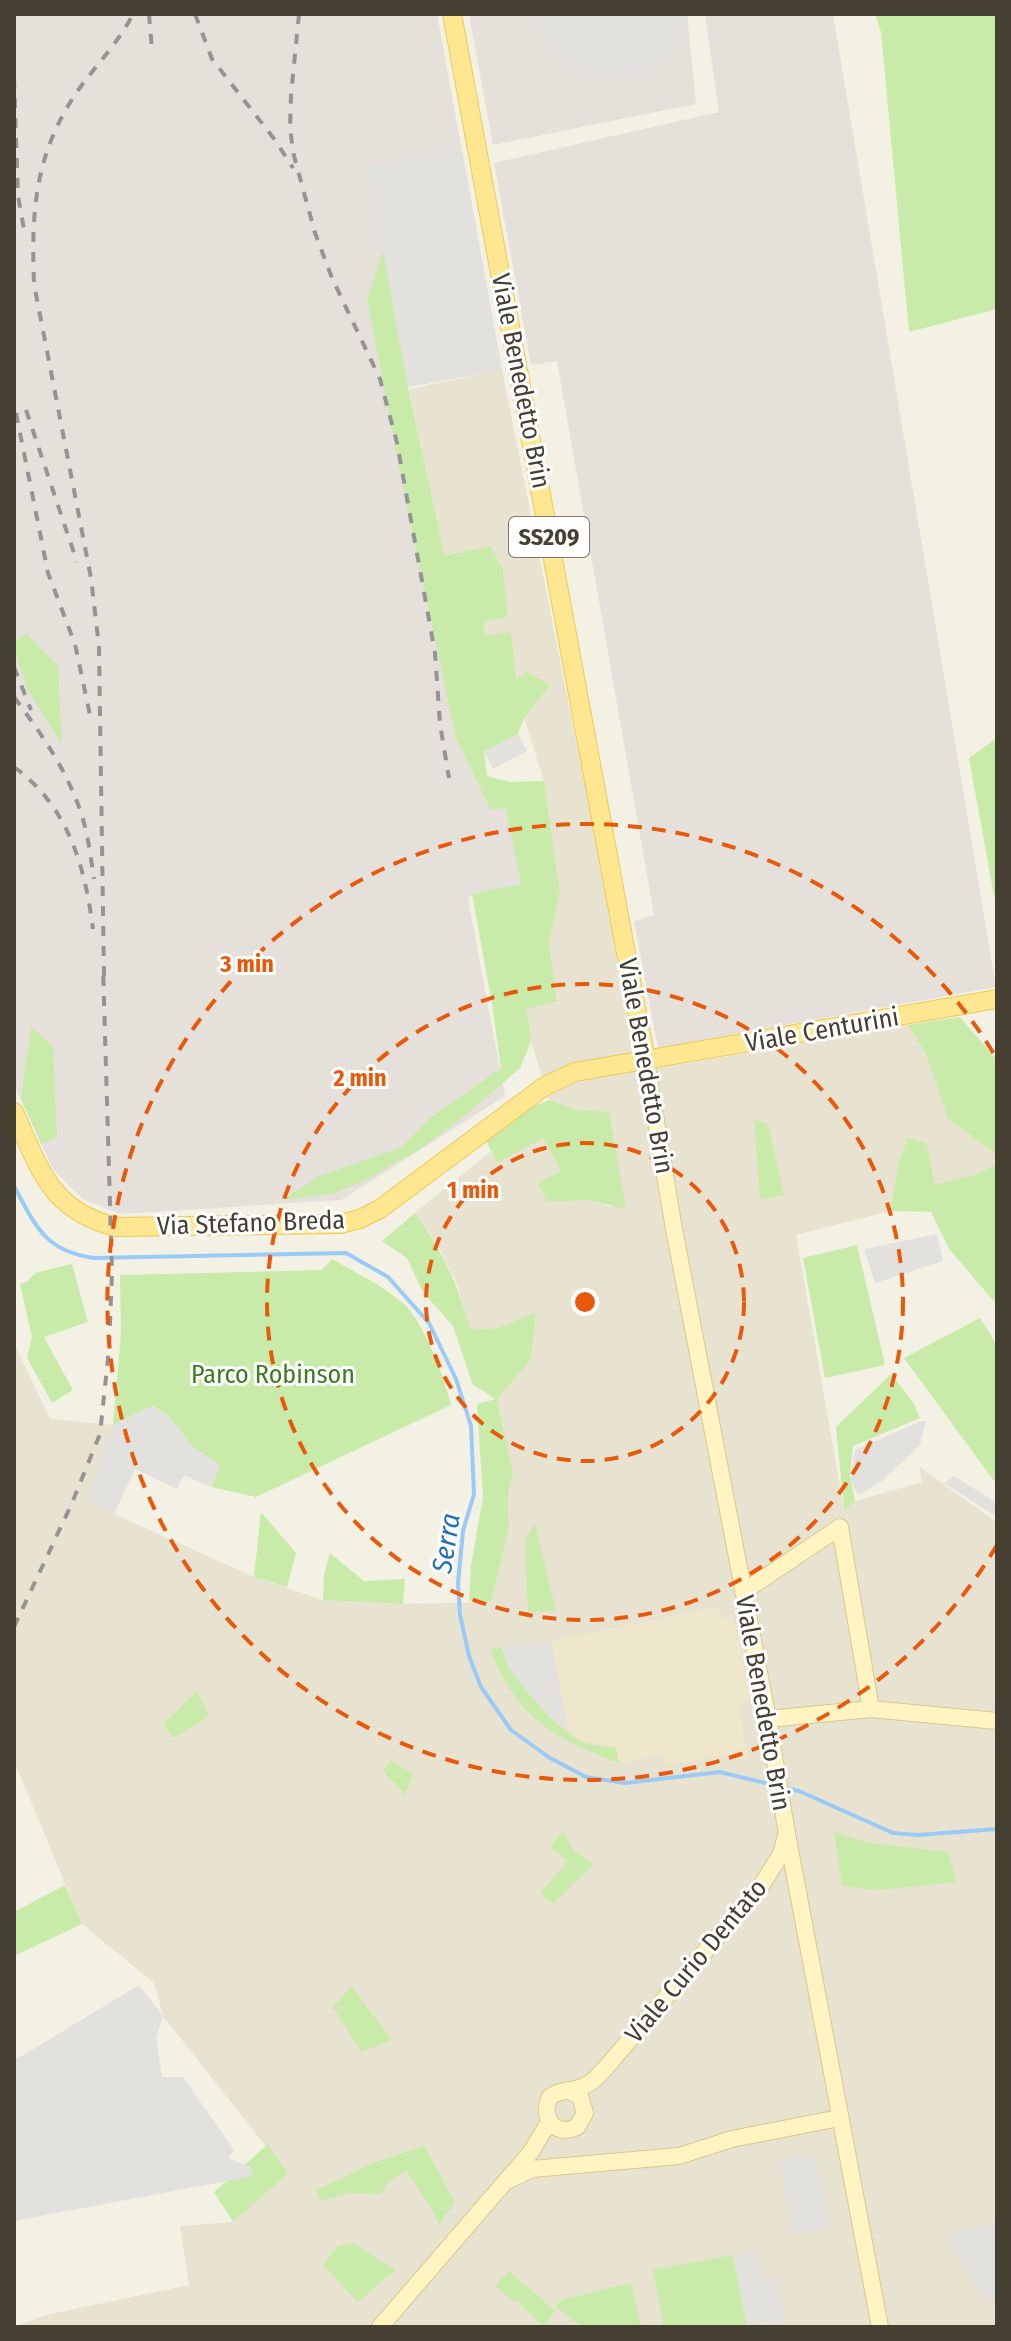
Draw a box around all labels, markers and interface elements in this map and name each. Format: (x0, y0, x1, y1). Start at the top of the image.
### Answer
street label: Viale Benedetto Brin (485, 271, 557, 491)
road number: SS209 (509, 517, 589, 557)
text: 3 min (219, 950, 274, 978)
street label: Viale Benedetto Brin (612, 956, 680, 1176)
street label: Viale Centurini (743, 1001, 901, 1059)
text: 2 min (332, 1064, 387, 1092)
text: 1 min (447, 1176, 499, 1204)
street label: Via Stefano Breda (156, 1204, 346, 1242)
centre of rings (571, 1288, 599, 1316)
park label: Parco Robinson (191, 1359, 355, 1390)
water label: Serra (425, 1511, 467, 1576)
street label: Viale Benedetto Brin (729, 1593, 797, 1813)
street label: Viale Curio Dentato (618, 1873, 774, 2049)

